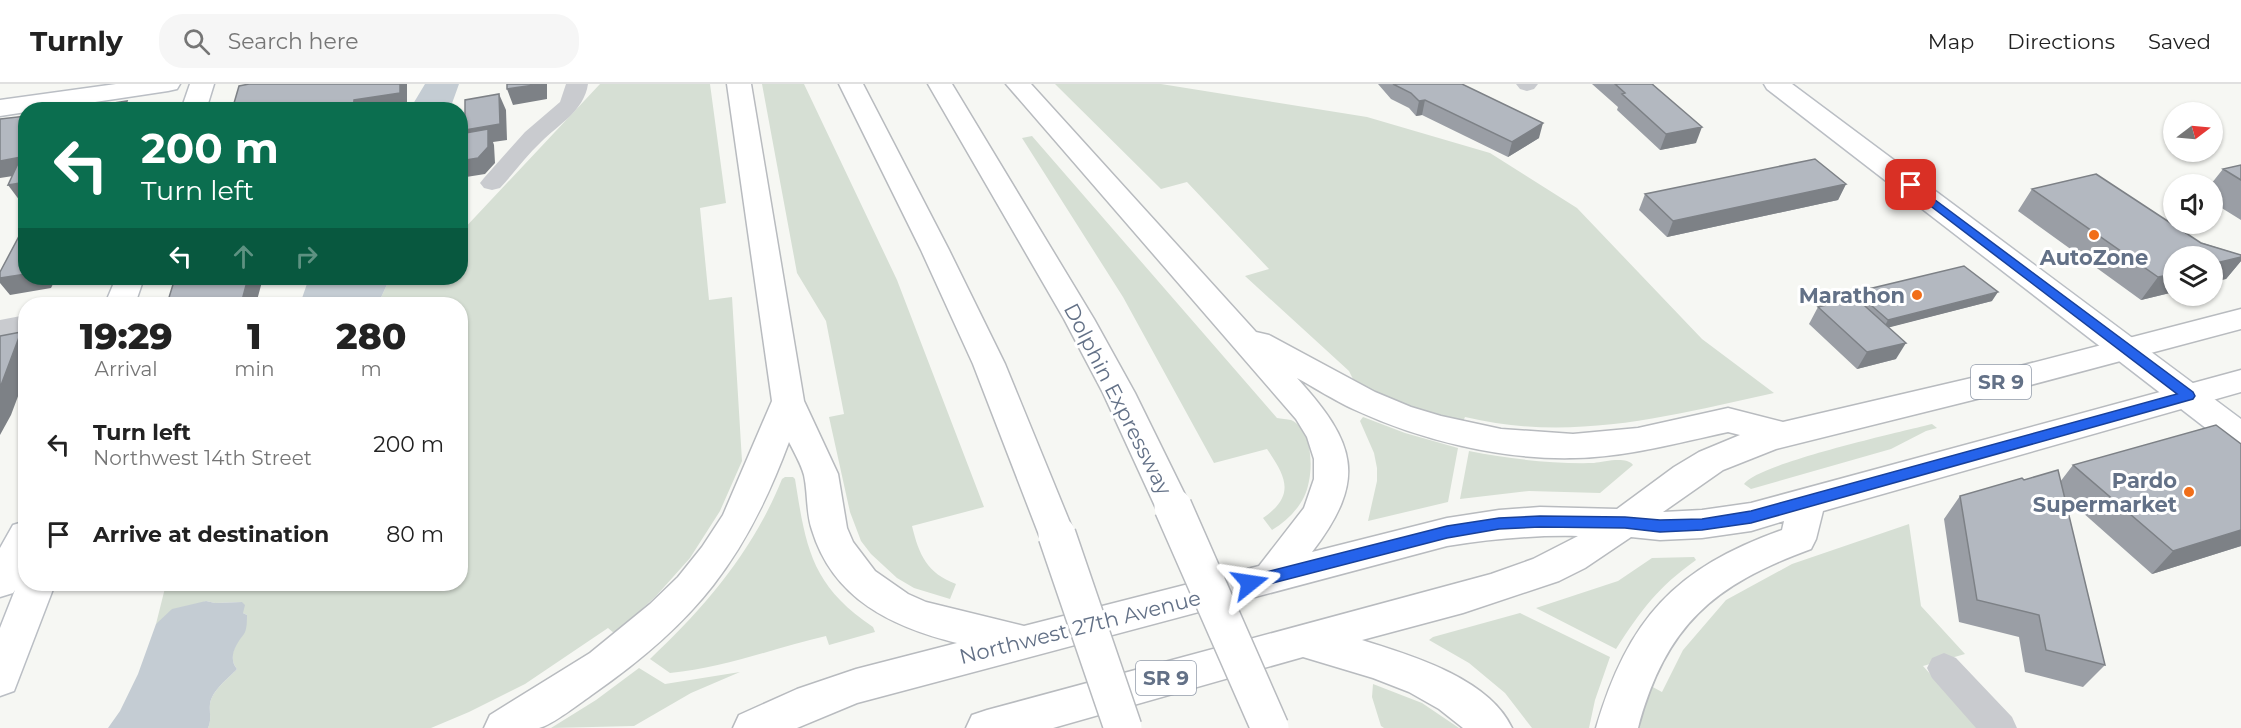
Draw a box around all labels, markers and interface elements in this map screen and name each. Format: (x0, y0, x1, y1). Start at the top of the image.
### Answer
search box (159, 14, 579, 68)
text: Turnly (30, 24, 123, 58)
icon: search (180, 25, 213, 58)
text: Search here (228, 28, 359, 55)
text: Map (1928, 29, 1974, 54)
text: Directions (2007, 29, 2115, 54)
text: Saved (2148, 29, 2211, 54)
north arrow (2163, 102, 2223, 162)
map controls (2163, 102, 2223, 306)
text: 200 m (141, 122, 279, 174)
icon: left (42, 126, 120, 204)
pin (1885, 159, 1936, 210)
icon: arrive (1894, 168, 1927, 201)
text: Turn left (141, 174, 254, 207)
button: sound (2163, 174, 2223, 234)
marker: AutoZone (2087, 228, 2101, 242)
icon: left (164, 240, 197, 273)
icon: ahead (227, 240, 260, 273)
icon: right (290, 240, 323, 273)
place label: AutoZone (2039, 245, 2148, 270)
button: layers (2163, 246, 2223, 306)
place label: Marathon (1799, 283, 1905, 308)
marker: Marathon (1910, 288, 1924, 302)
street label: Dolphin Expressway (1059, 299, 1177, 500)
text: 19:29 (80, 314, 173, 358)
text: 1 (247, 314, 262, 358)
text: 280 (336, 314, 406, 358)
text: Arrival (95, 357, 158, 381)
text: min (234, 357, 274, 381)
text: m (361, 357, 382, 381)
road number: SR 9 (1971, 365, 2031, 399)
text: Turn left (93, 419, 191, 446)
icon: left (42, 428, 75, 461)
text: 200 m (373, 431, 444, 458)
text: Northwest 14th Street (93, 446, 312, 470)
place label: Pardo Supermarket (2033, 468, 2177, 517)
marker: Pardo Supermarket (2182, 485, 2196, 499)
icon: arrive (42, 518, 75, 551)
text: Arrive at destination (93, 521, 329, 548)
text: 80 m (386, 521, 444, 548)
position arrow (1218, 551, 1282, 615)
street label: Northwest 27th Avenue (957, 585, 1203, 669)
road number: SR 9 (1136, 661, 1196, 695)

